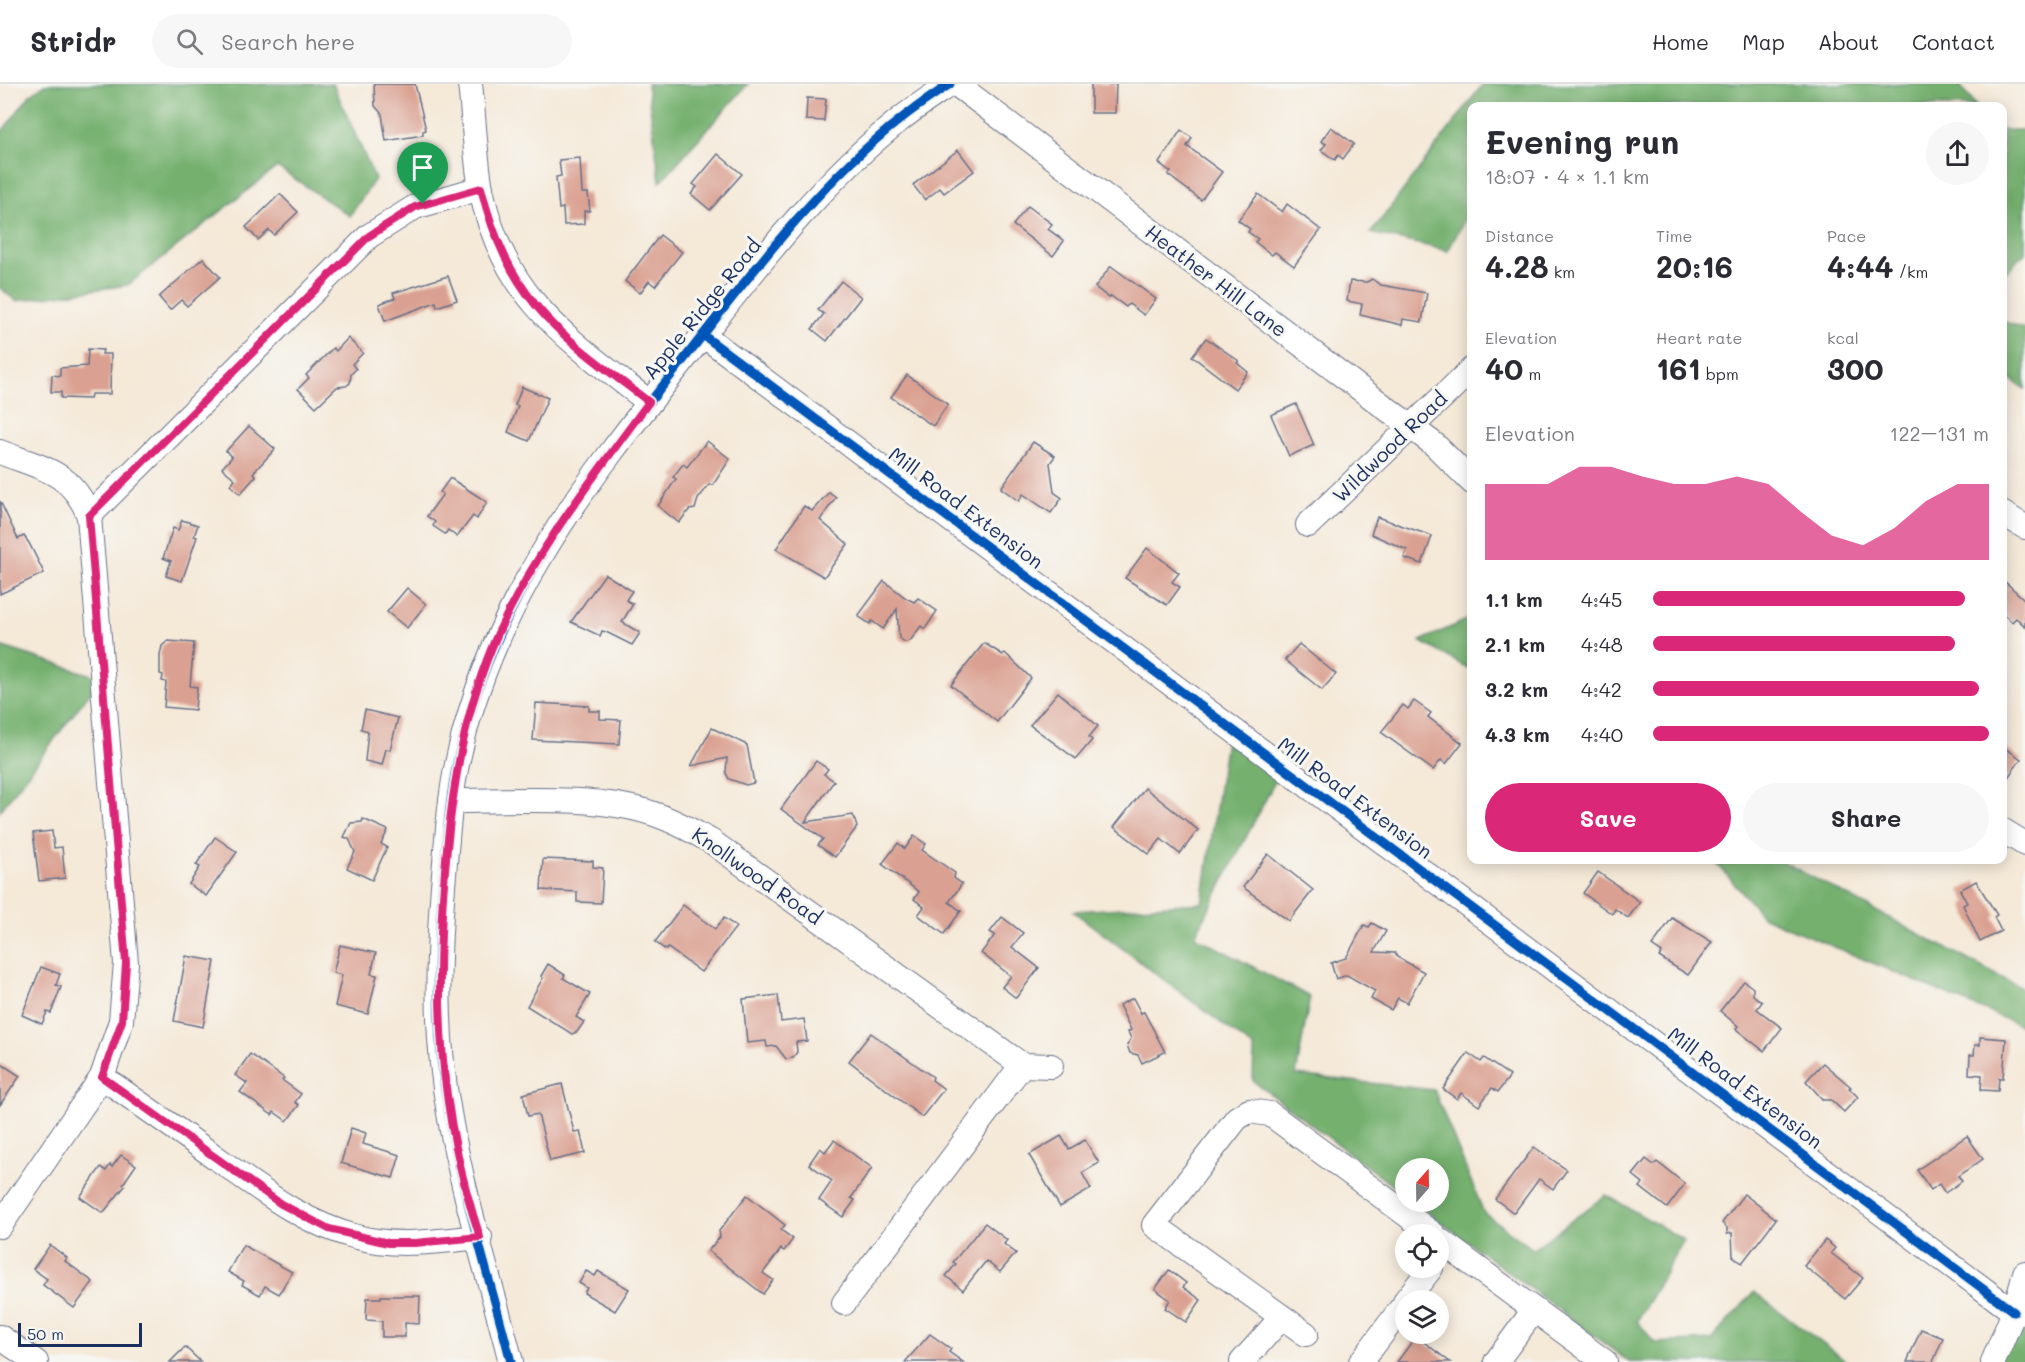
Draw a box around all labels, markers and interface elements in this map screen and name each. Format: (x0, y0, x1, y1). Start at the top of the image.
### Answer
search box (152, 14, 572, 68)
text: Stridr (30, 23, 116, 59)
icon: search (173, 25, 206, 58)
text: Search here (221, 27, 355, 56)
text: Home (1652, 28, 1709, 55)
text: Map (1742, 28, 1785, 55)
text: About (1818, 28, 1879, 55)
text: Contact (1912, 28, 1995, 55)
text: Evening run (1485, 119, 1679, 162)
button: share (1926, 122, 1989, 185)
pin (397, 142, 448, 204)
icon: arrive (406, 151, 439, 184)
text: 18:07 · 4 × 1.1 km (1485, 163, 1649, 189)
street label: Heather Hill Lane (1140, 218, 1293, 342)
text: Distance (1485, 225, 1554, 246)
text: Time (1656, 225, 1692, 246)
text: Pace (1827, 225, 1866, 246)
street label: Apple Ridge Road (636, 233, 766, 384)
text: 4.28 (1485, 246, 1549, 286)
text: 20:16 (1656, 246, 1733, 286)
text: 4:44 (1827, 246, 1894, 286)
text: km (1549, 261, 1575, 282)
text: /km (1894, 261, 1928, 282)
text: Elevation (1485, 327, 1557, 348)
text: Heart rate (1656, 327, 1742, 348)
text: kcal (1827, 327, 1859, 348)
text: 40 (1485, 348, 1523, 388)
text: 161 (1656, 348, 1701, 388)
text: 300 (1827, 348, 1884, 388)
text: m (1523, 363, 1541, 384)
text: bpm (1701, 363, 1739, 384)
street label: Wildwood Road (1326, 385, 1452, 508)
text: Elevation (1485, 420, 1575, 446)
text: 122–131 m (1889, 420, 1989, 446)
street label: Mill Road Extension (884, 440, 1049, 574)
text: 1.1 km (1485, 586, 1543, 612)
text: 4:45 (1581, 586, 1622, 612)
text: 2.1 km (1485, 631, 1545, 657)
text: 4:48 (1581, 631, 1623, 657)
text: 3.2 km (1485, 676, 1548, 702)
text: 4:42 (1581, 676, 1622, 702)
text: 4.3 km (1485, 721, 1550, 747)
text: 4:40 (1581, 721, 1623, 747)
street label: Mill Road Extension (1273, 730, 1438, 864)
button: Save (1485, 783, 1731, 852)
button: Share (1743, 783, 1989, 852)
street label: Knollwood Road (687, 821, 828, 930)
street label: Mill Road Extension (1663, 1020, 1828, 1154)
north arrow (1395, 1158, 1449, 1212)
map controls (1395, 1158, 1449, 1344)
button: locate (1395, 1224, 1449, 1278)
button: layers (1395, 1290, 1449, 1344)
scale bar (18, 1320, 142, 1348)
text: 50 m (27, 1323, 64, 1344)

